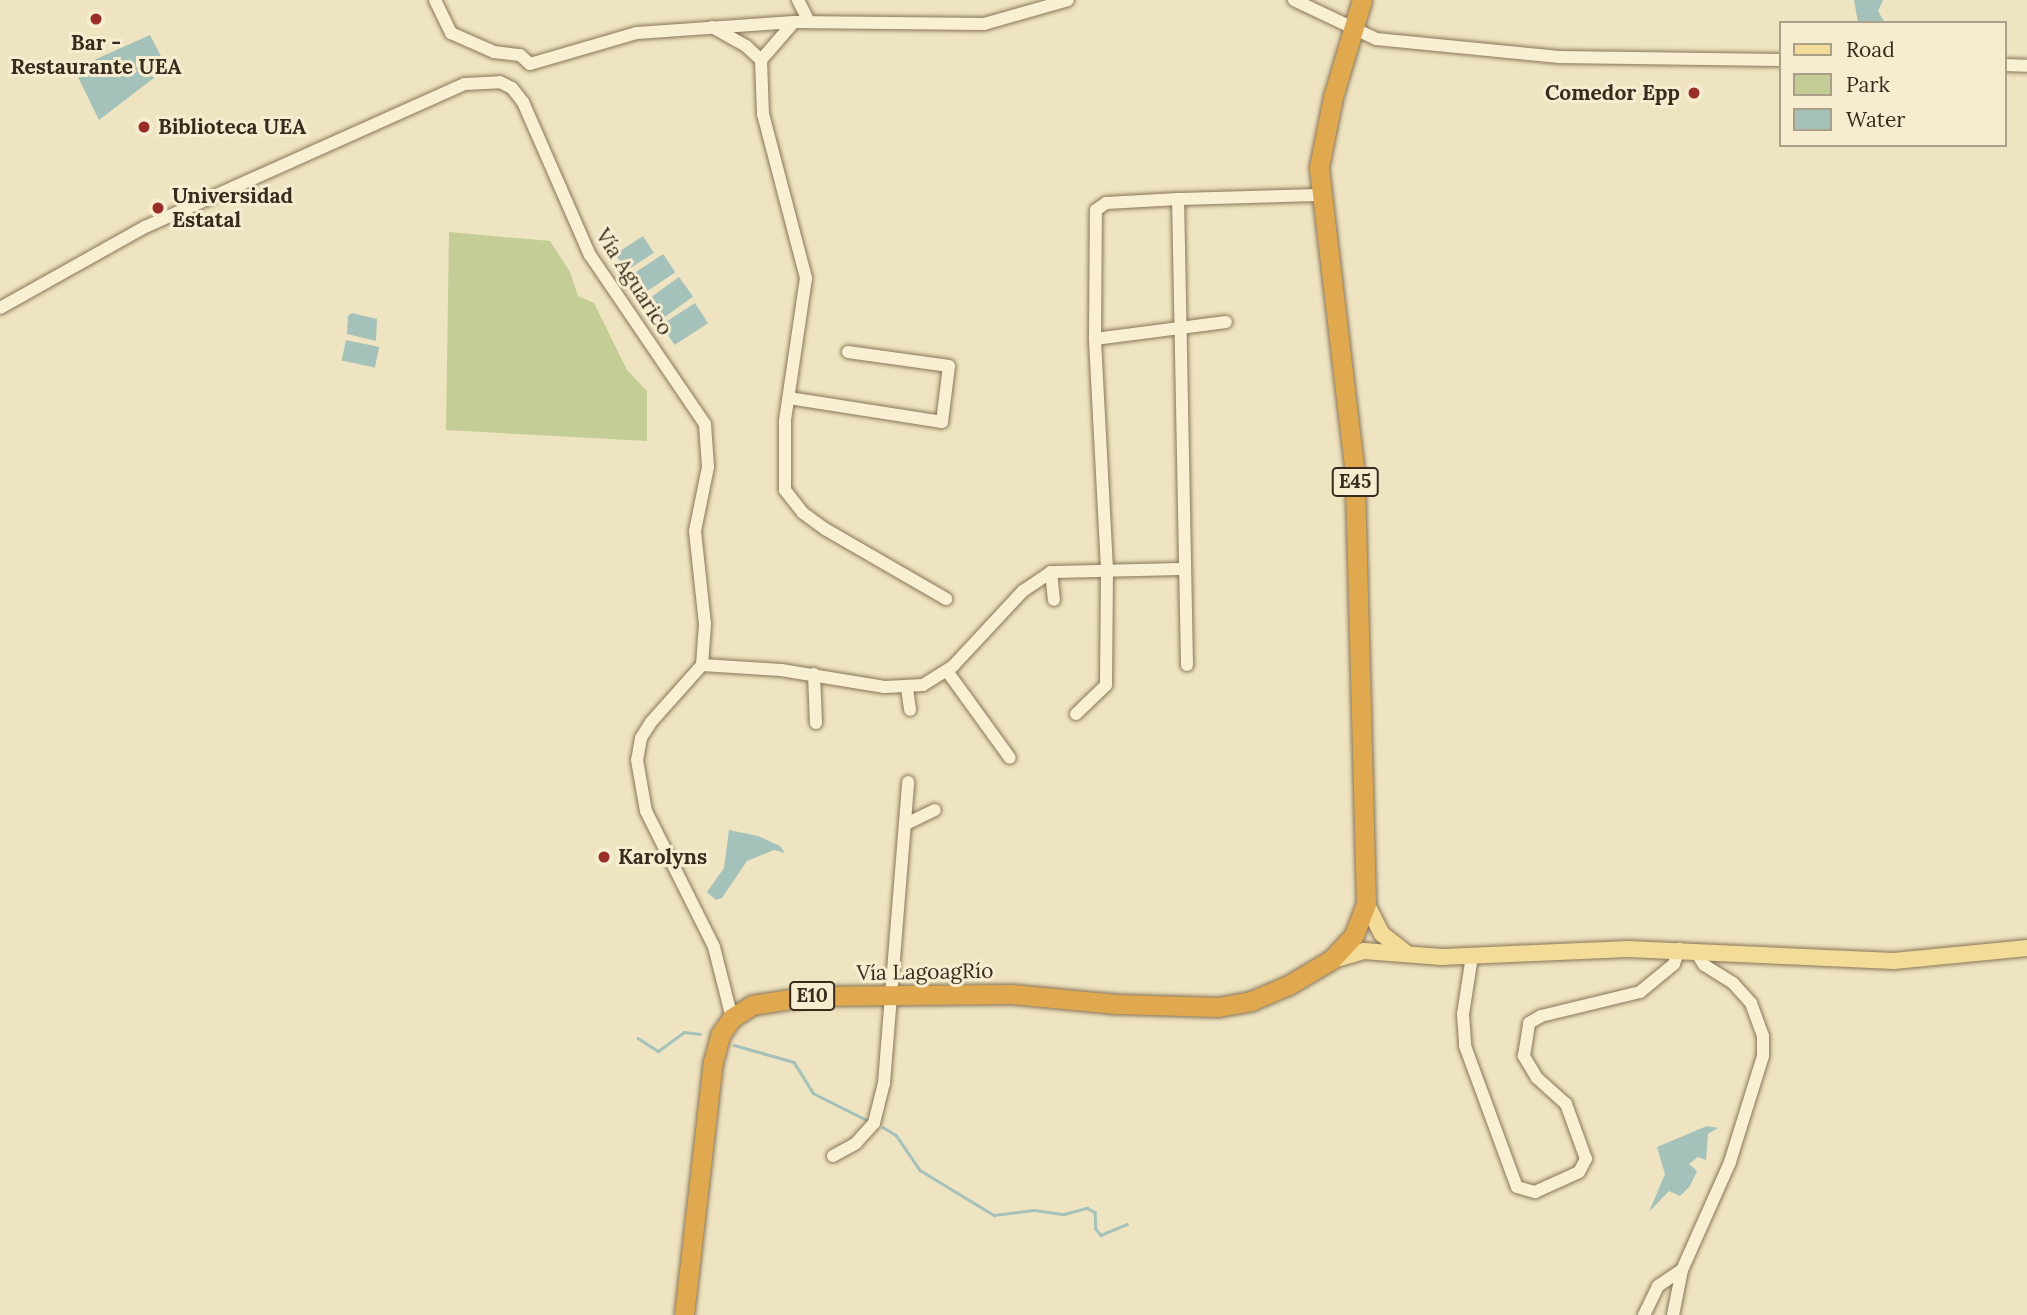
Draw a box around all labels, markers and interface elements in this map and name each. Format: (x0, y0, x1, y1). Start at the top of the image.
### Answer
marker: Bar - Restaurante UEA (88, 11, 104, 27)
legend (1778, 21, 2006, 147)
place label: Bar - Restaurante UEA (10, 30, 182, 80)
text: Road (1846, 36, 1895, 63)
text: Park (1846, 71, 1890, 98)
place label: Comedor Epp (1545, 80, 1680, 106)
marker: Comedor Epp (1686, 85, 1702, 101)
text: Water (1846, 106, 1905, 133)
place label: Biblioteca UEA (158, 114, 306, 140)
marker: Biblioteca UEA (136, 119, 152, 135)
place label: Universidad Estatal (172, 183, 293, 233)
marker: Universidad Estatal (150, 200, 166, 216)
street label: Vía Aguarico (590, 224, 678, 340)
road number: E45 (1330, 467, 1380, 498)
place label: Karolyns (618, 844, 707, 870)
marker: Karolyns (596, 849, 612, 865)
street label: Vía LagoagRío (856, 958, 994, 986)
road number: E10 (788, 980, 836, 1012)

